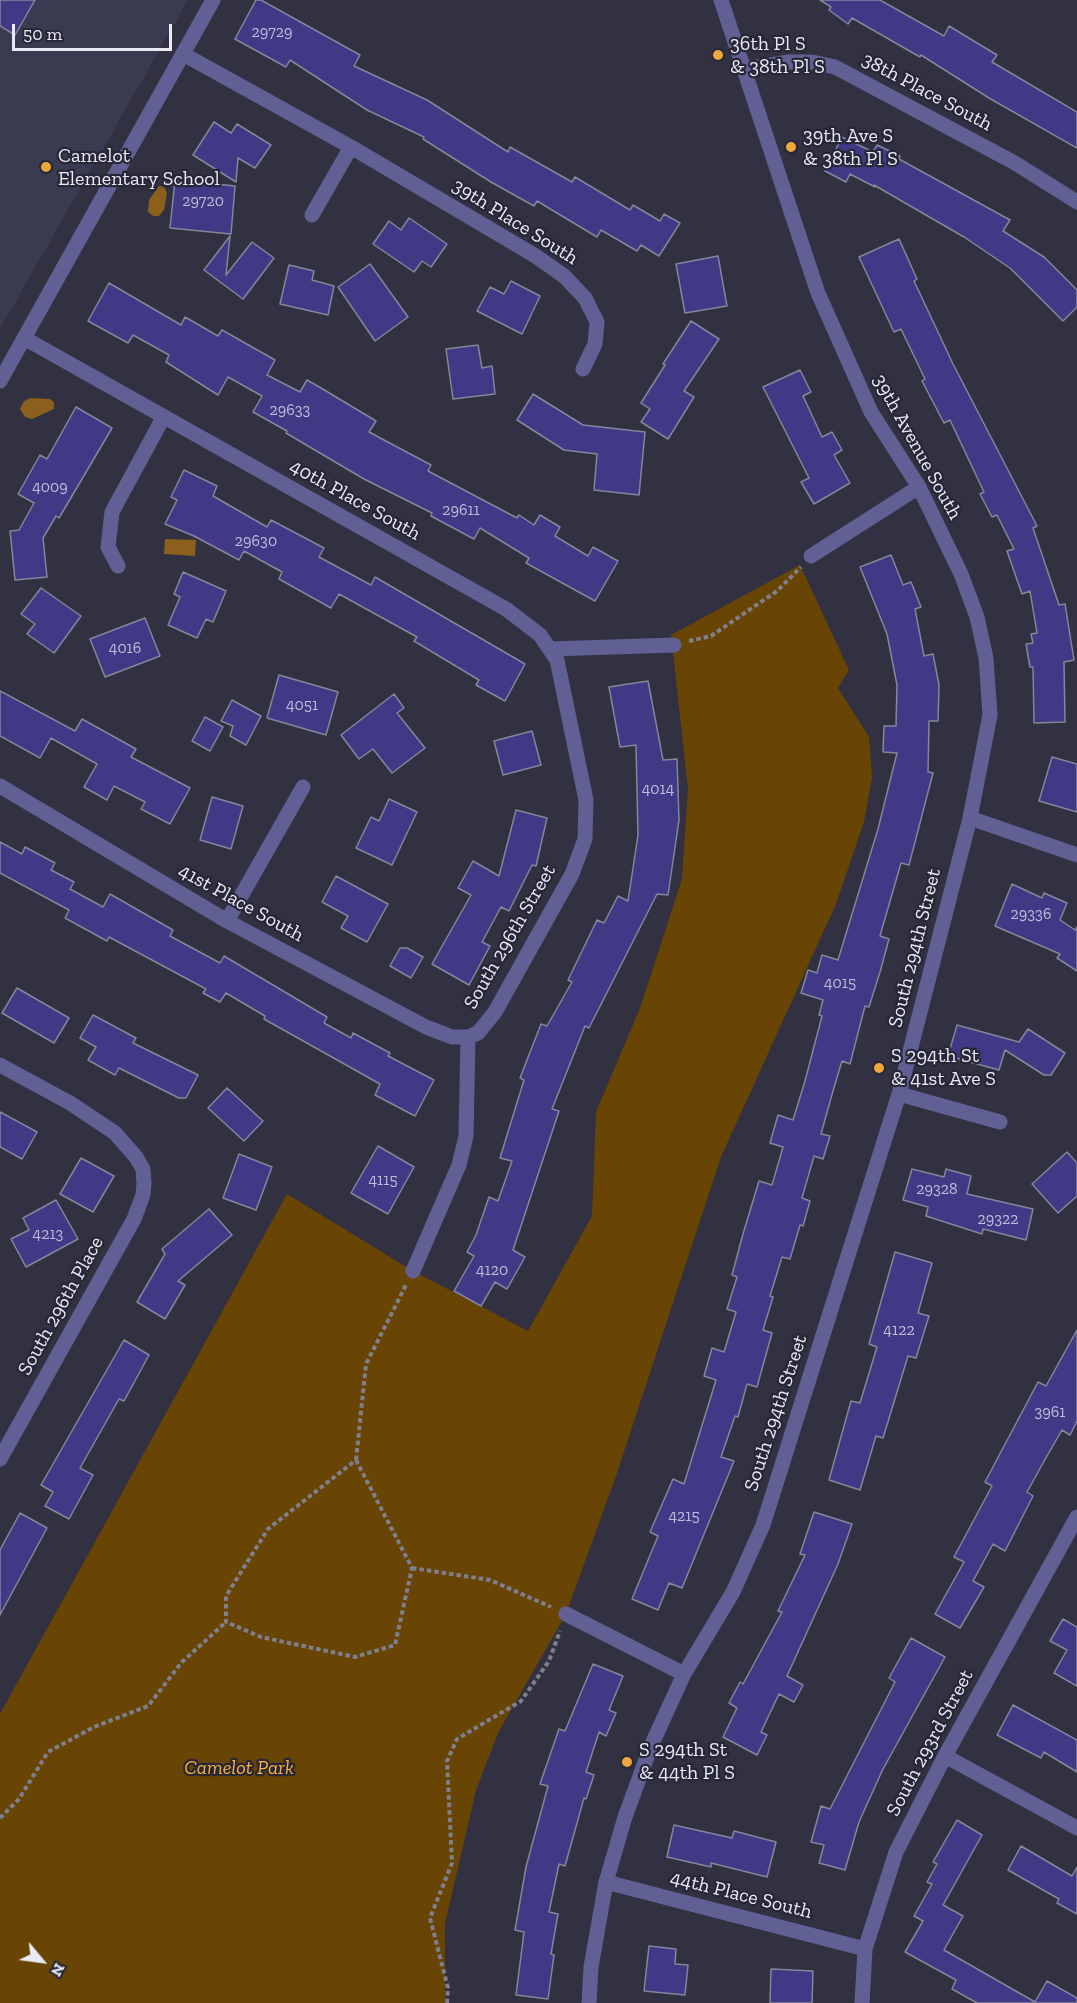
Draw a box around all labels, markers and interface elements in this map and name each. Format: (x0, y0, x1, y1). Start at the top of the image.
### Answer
scale bar (15, 12, 176, 50)
house number: 29729 (251, 22, 293, 42)
text: 50 m (23, 23, 62, 45)
place label: 36th Pl S & 38th Pl S (730, 32, 825, 79)
marker: 36th Pl S & 38th Pl S (711, 48, 725, 62)
street label: 38th Place South (858, 48, 996, 136)
place label: 39th Ave S & 38th Pl S (803, 124, 898, 171)
marker: 39th Ave S & 38th Pl S (784, 140, 798, 154)
place label: Camelot Elementary School (58, 144, 220, 191)
marker: Camelot Elementary School (39, 160, 53, 174)
street label: 39th Place South (448, 174, 582, 270)
house number: 29720 (182, 191, 224, 211)
street label: 39th Avenue South (867, 370, 967, 524)
house number: 29633 (270, 400, 310, 420)
street label: 40th Place South (285, 454, 425, 546)
house number: 4009 (32, 477, 68, 497)
house number: 29611 (442, 500, 480, 520)
house number: 29630 (235, 531, 277, 551)
house number: 4016 (109, 638, 141, 658)
house number: 4051 (286, 695, 318, 715)
house number: 4014 (642, 779, 674, 799)
street label: 41st Place South (174, 859, 308, 947)
street label: South 296th Street (459, 861, 561, 1013)
street label: South 294th Street (884, 866, 946, 1030)
house number: 29336 (1011, 904, 1051, 924)
house number: 4015 (824, 973, 856, 993)
place label: S 294th St & 41st Ave S (891, 1044, 996, 1091)
marker: S 294th St & 41st Ave S (872, 1061, 886, 1075)
house number: 4115 (368, 1170, 398, 1190)
house number: 29328 (916, 1179, 958, 1199)
house number: 29322 (977, 1209, 1019, 1229)
house number: 4213 (33, 1224, 63, 1244)
street label: South 296th Place (13, 1232, 109, 1380)
house number: 4120 (476, 1260, 508, 1280)
house number: 4122 (883, 1320, 915, 1340)
street label: South 294th Street (739, 1332, 813, 1494)
house number: 3961 (1035, 1402, 1065, 1422)
house number: 4215 (668, 1506, 700, 1526)
street label: South 293rd Street (881, 1666, 979, 1820)
place label: S 294th St & 44th Pl S (639, 1738, 735, 1785)
marker: S 294th St & 44th Pl S (620, 1755, 634, 1769)
park label: Camelot Park (184, 1756, 294, 1780)
street label: 44th Place South (668, 1866, 814, 1924)
north arrow (12, 1931, 72, 1991)
text: N (47, 1960, 69, 1980)

